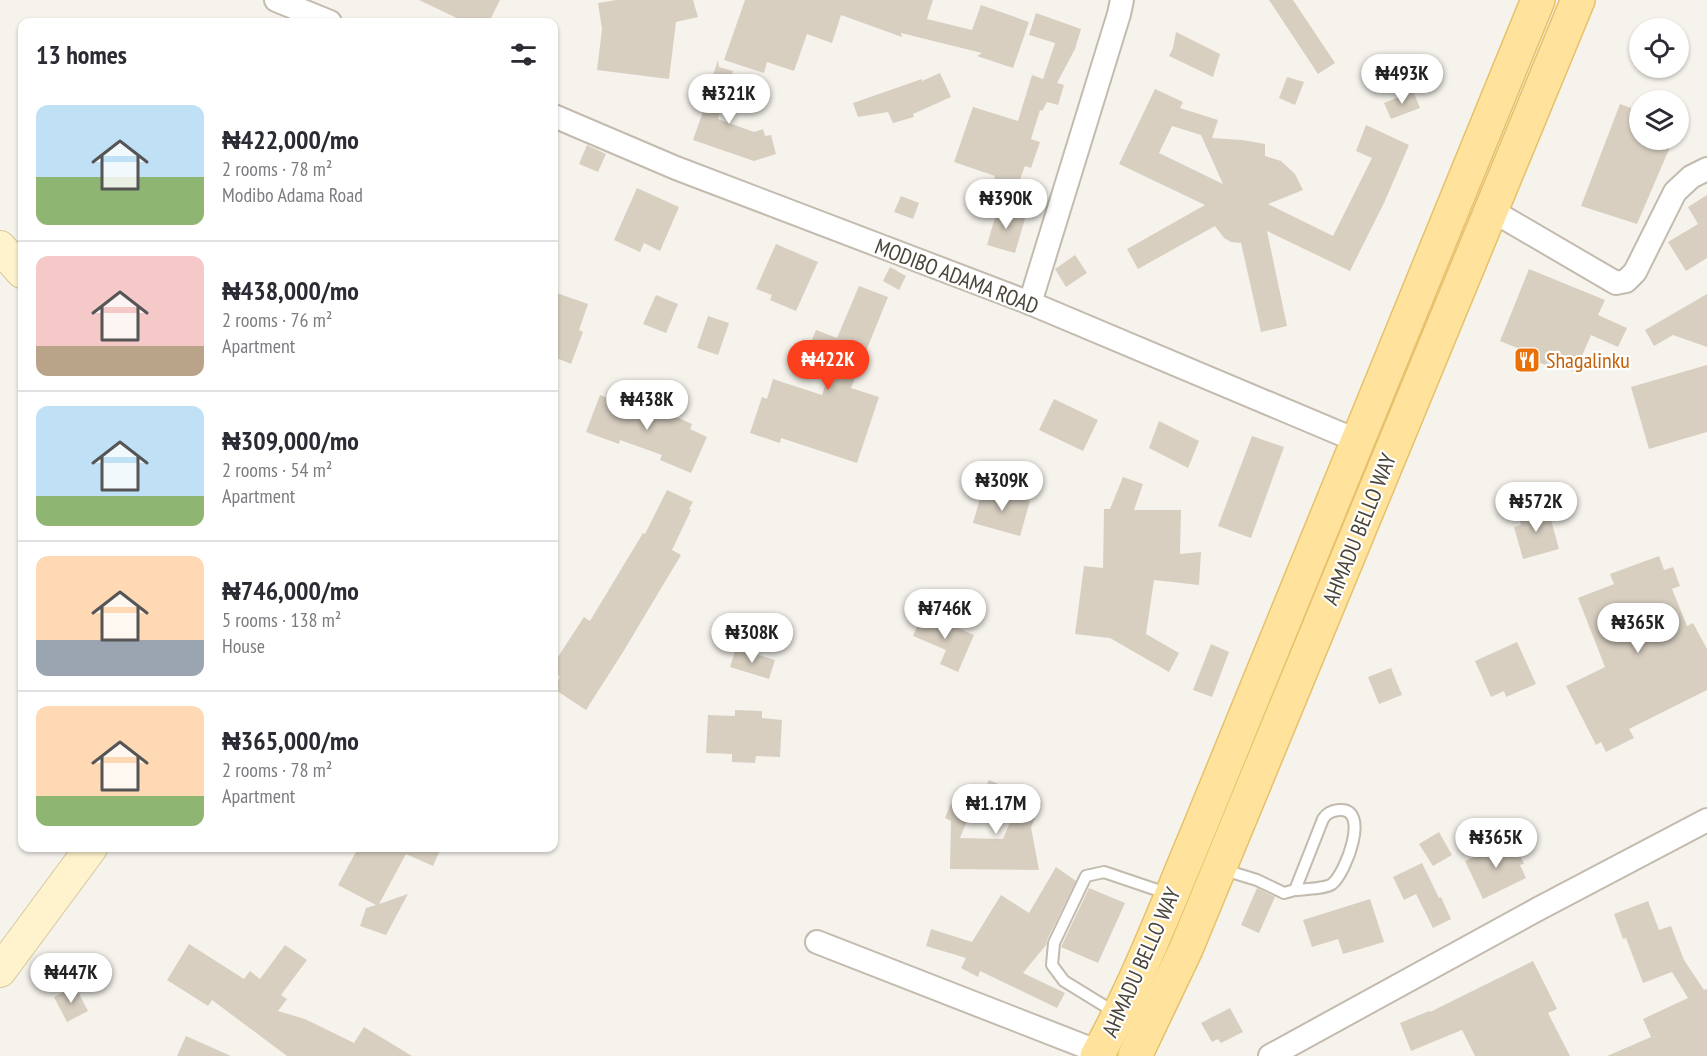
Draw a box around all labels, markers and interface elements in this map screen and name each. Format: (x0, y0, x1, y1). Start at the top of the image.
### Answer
map controls (1629, 18, 1689, 150)
button: locate (1629, 18, 1689, 78)
text: 13 homes (36, 38, 127, 71)
icon: filters (507, 38, 540, 71)
pin: ₦493K (1360, 54, 1444, 105)
text: ₦493K (1375, 60, 1429, 86)
pin: ₦321K (687, 74, 771, 125)
text: ₦321K (702, 80, 756, 106)
button: layers (1629, 90, 1689, 150)
text: ₦422,000/mo (222, 123, 359, 156)
icon: home (84, 129, 156, 201)
text: 2 rooms · 78 m² (222, 156, 332, 182)
pin: ₦390K (964, 179, 1048, 230)
text: Modibo Adama Road (222, 182, 363, 208)
text: ₦390K (979, 185, 1033, 211)
street label: MODIBO ADAMA ROAD (871, 232, 1043, 320)
text: ₦438,000/mo (222, 274, 359, 307)
icon: home (84, 280, 156, 352)
text: 2 rooms · 76 m² (222, 307, 332, 333)
text: Apartment (222, 333, 295, 359)
pin: ₦422K (786, 340, 870, 391)
restaurant icon: Shagalinku (1512, 345, 1542, 375)
text: ₦422K (801, 346, 855, 372)
place label: Shagalinku (1546, 346, 1630, 374)
pin: ₦438K (605, 380, 689, 431)
text: ₦438K (620, 386, 674, 412)
text: ₦309,000/mo (222, 424, 359, 457)
icon: home (84, 430, 156, 502)
street label: AHMADU BELLO WAY (1316, 449, 1402, 609)
text: 2 rooms · 54 m² (222, 457, 332, 483)
pin: ₦309K (960, 461, 1044, 512)
text: ₦309K (975, 467, 1029, 493)
pin: ₦572K (1494, 482, 1578, 533)
text: Apartment (222, 483, 295, 509)
text: ₦572K (1509, 488, 1563, 514)
text: ₦746,000/mo (222, 574, 359, 607)
icon: home (84, 580, 156, 652)
pin: ₦746K (903, 589, 987, 640)
text: ₦746K (918, 595, 972, 621)
pin: ₦365K (1596, 603, 1680, 654)
text: 5 rooms · 138 m² (222, 607, 341, 633)
text: ₦365K (1611, 609, 1665, 635)
pin: ₦308K (710, 613, 794, 664)
text: ₦308K (725, 619, 779, 645)
text: House (222, 633, 265, 659)
text: ₦365,000/mo (222, 724, 359, 757)
icon: home (84, 730, 156, 802)
text: 2 rooms · 78 m² (222, 757, 332, 783)
text: Apartment (222, 783, 295, 809)
pin: ₦1.17M (947, 784, 1045, 835)
text: ₦1.17M (966, 790, 1026, 816)
pin: ₦365K (1454, 818, 1538, 869)
text: ₦365K (1469, 824, 1523, 850)
street label: AHMADU BELLO WAY (1095, 883, 1187, 1041)
pin: ₦447K (29, 953, 113, 1004)
text: ₦447K (44, 959, 98, 985)

